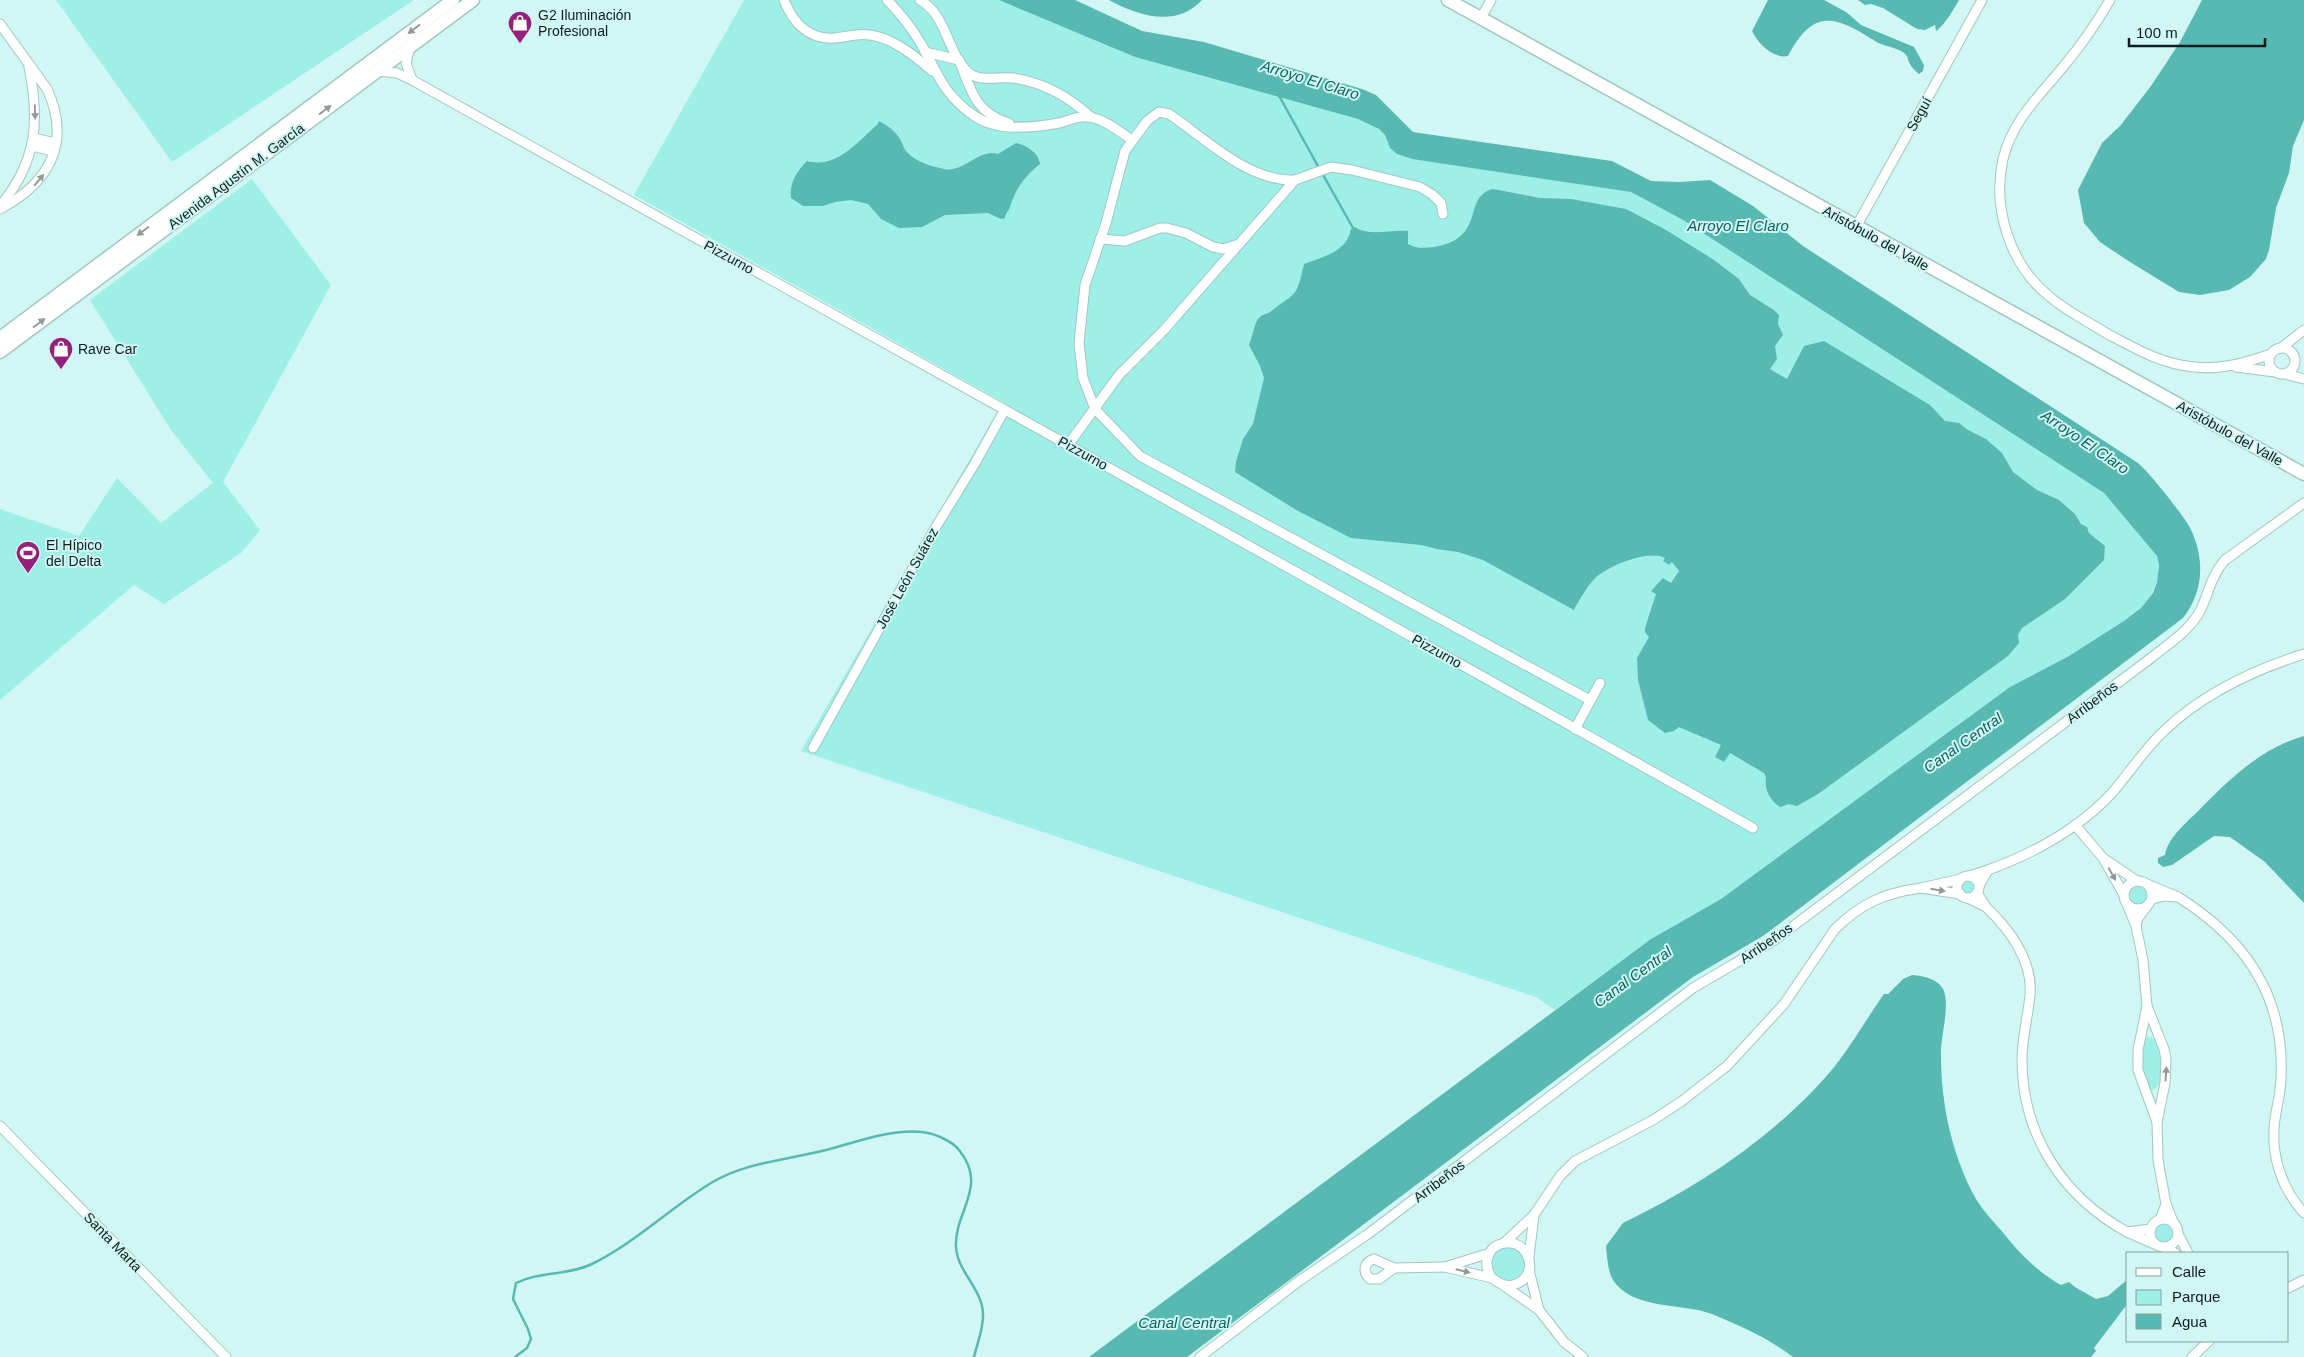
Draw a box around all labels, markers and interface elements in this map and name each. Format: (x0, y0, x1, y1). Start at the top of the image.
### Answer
place label: G2 Iluminación Profesional (538, 7, 631, 39)
shop icon: G2 Iluminación Profesional (507, 10, 533, 44)
scale bar (2129, 15, 2265, 47)
one-way arrow (407, 24, 421, 34)
text: 100 m (2136, 24, 2178, 41)
water label: Arroyo El Claro (1258, 56, 1361, 103)
street label: Seguí (1903, 94, 1935, 134)
one-way arrow (31, 104, 39, 120)
one-way arrow (318, 105, 332, 115)
street label: Avenida Agustín M. García (165, 119, 307, 232)
one-way arrow (33, 175, 45, 187)
street label: Aristóbulo del Valle (1820, 202, 1932, 274)
water label: Arroyo El Claro (1686, 217, 1789, 234)
one-way arrow (136, 226, 150, 236)
street label: Pizzurno (701, 237, 757, 277)
one-way arrow (32, 318, 46, 328)
shop icon: Rave Car (48, 336, 74, 370)
place label: Rave Car (78, 341, 137, 357)
street label: Aristóbulo del Valle (2174, 397, 2286, 469)
water label: Arroyo El Claro (2038, 406, 2132, 477)
street label: Pizzurno (1055, 433, 1111, 473)
street label: José León Suárez (873, 525, 941, 631)
place label: El Hípico del Delta (46, 537, 102, 569)
sports icon: El Hípico del Delta (15, 540, 41, 574)
street label: Pizzurno (1409, 631, 1465, 671)
street label: Arribeños (2063, 678, 2121, 726)
water label: Canal Central (1920, 709, 2006, 776)
one-way arrow (2108, 868, 2117, 881)
one-way arrow (1930, 886, 1946, 894)
street label: Arribeños (1737, 920, 1795, 966)
water label: Canal Central (1591, 942, 1675, 1010)
one-way arrow (2162, 1066, 2170, 1082)
street label: Arribeños (1410, 1157, 1468, 1205)
street label: Santa Marta (81, 1209, 145, 1275)
legend (2126, 1252, 2289, 1342)
text: Calle (2172, 1263, 2206, 1280)
one-way arrow (1455, 1267, 1470, 1275)
text: Parque (2172, 1288, 2220, 1305)
text: Agua (2172, 1313, 2208, 1330)
water label: Canal Central (1138, 1314, 1231, 1331)

